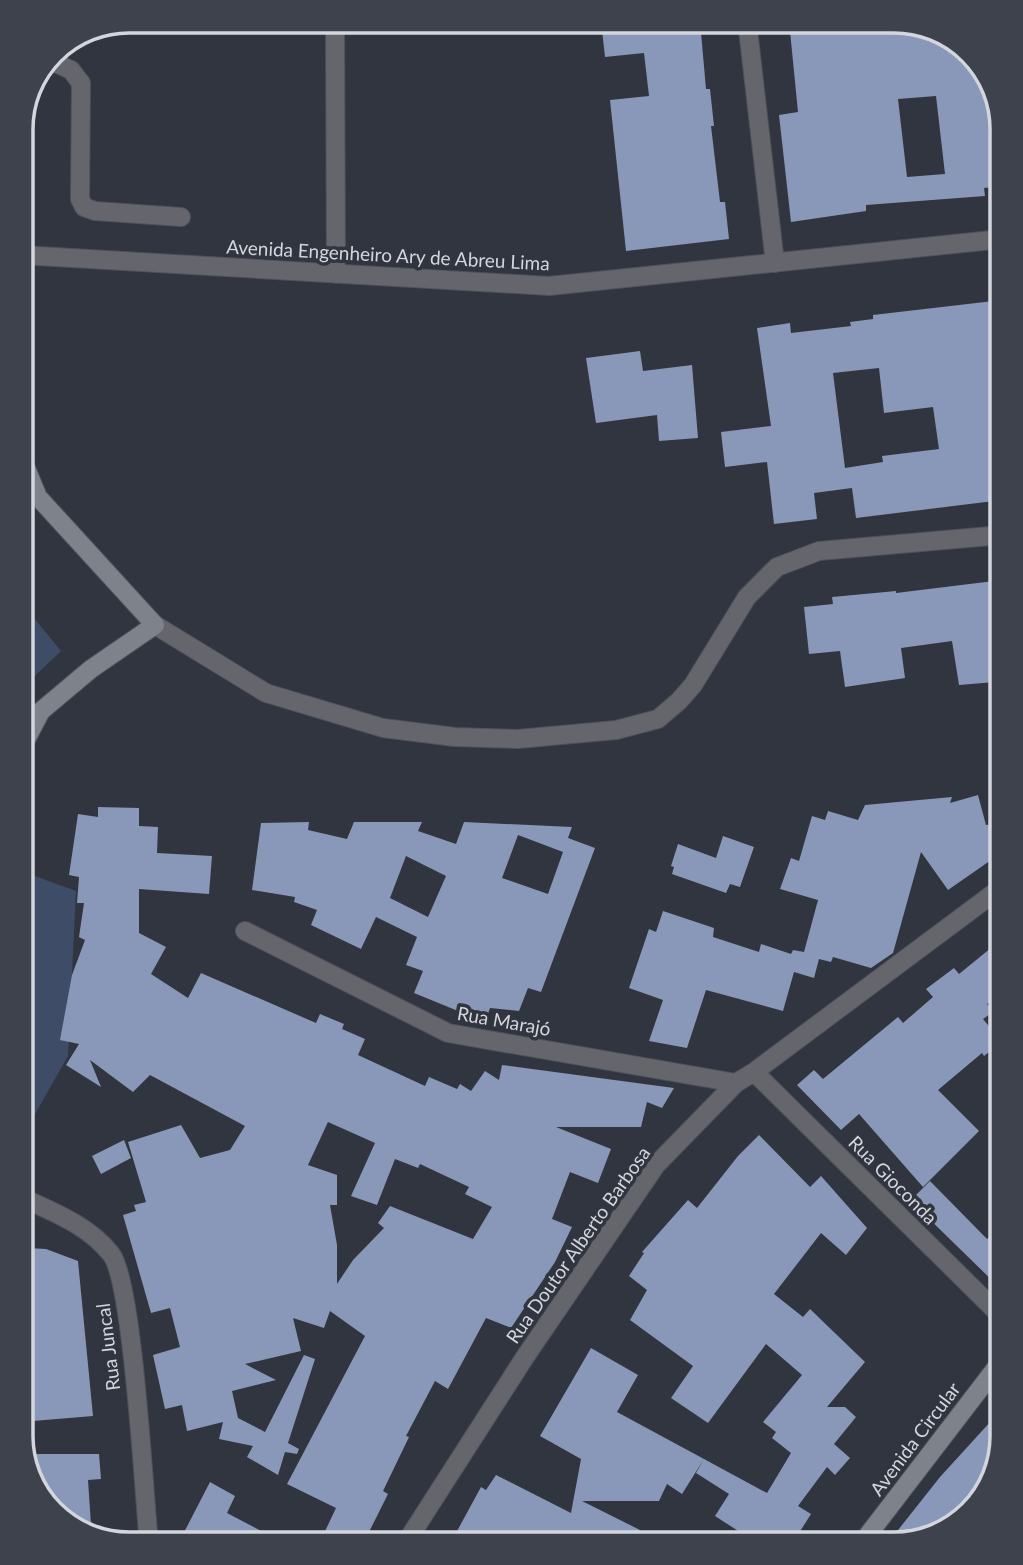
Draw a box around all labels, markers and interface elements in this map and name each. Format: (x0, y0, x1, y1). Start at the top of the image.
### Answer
street label: Avenida Engenheiro Ary de Abreu Lima (226, 235, 550, 274)
street label: Rua Marajó (455, 1001, 553, 1040)
street label: Rua Gioconda (844, 1131, 942, 1229)
street label: Rua Doutor Alberto Barbosa (501, 1142, 654, 1348)
street label: Rua Juncal (91, 1302, 124, 1392)
street label: Avenida Circular (864, 1377, 965, 1500)

